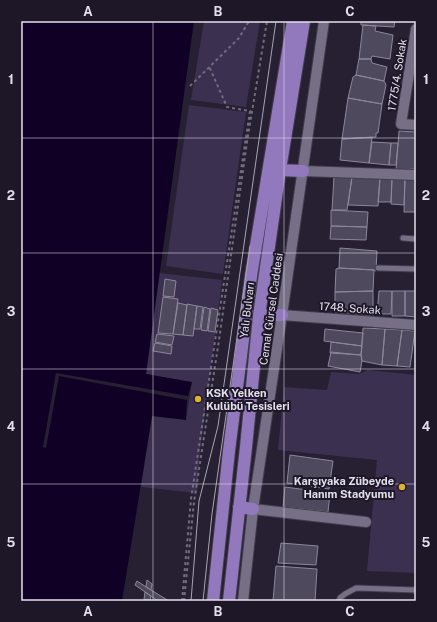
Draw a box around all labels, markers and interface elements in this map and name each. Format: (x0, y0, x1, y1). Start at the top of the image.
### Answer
text: A (83, 4, 93, 19)
text: B (214, 4, 223, 19)
text: C (345, 4, 355, 19)
street label: 1775/4. Sokak (385, 38, 409, 112)
text: 1 (8, 72, 14, 87)
text: 1 (423, 72, 429, 87)
text: 2 (7, 188, 15, 203)
text: 2 (422, 188, 430, 203)
street label: Cemal Gürsel Caddesi (257, 252, 285, 366)
street label: Yalı Bulvarı (238, 281, 256, 339)
street label: 1748. Sokak (319, 300, 381, 316)
text: 3 (7, 304, 16, 319)
text: 3 (422, 304, 431, 319)
place label: KSK Yelken Kulübü Tesisleri (206, 387, 290, 412)
marker: KSK Yelken Kulübü Tesisleri (193, 394, 203, 404)
text: 4 (7, 419, 16, 434)
text: 4 (422, 419, 431, 434)
place label: Karşıyaka Zübeyde Hanım Stadyumu (294, 475, 394, 500)
marker: Karşıyaka Zübeyde Hanım Stadyumu (397, 482, 407, 492)
text: 5 (7, 535, 16, 550)
text: 5 (422, 535, 431, 550)
text: A (83, 604, 93, 619)
text: B (214, 604, 223, 619)
text: C (345, 604, 355, 619)

